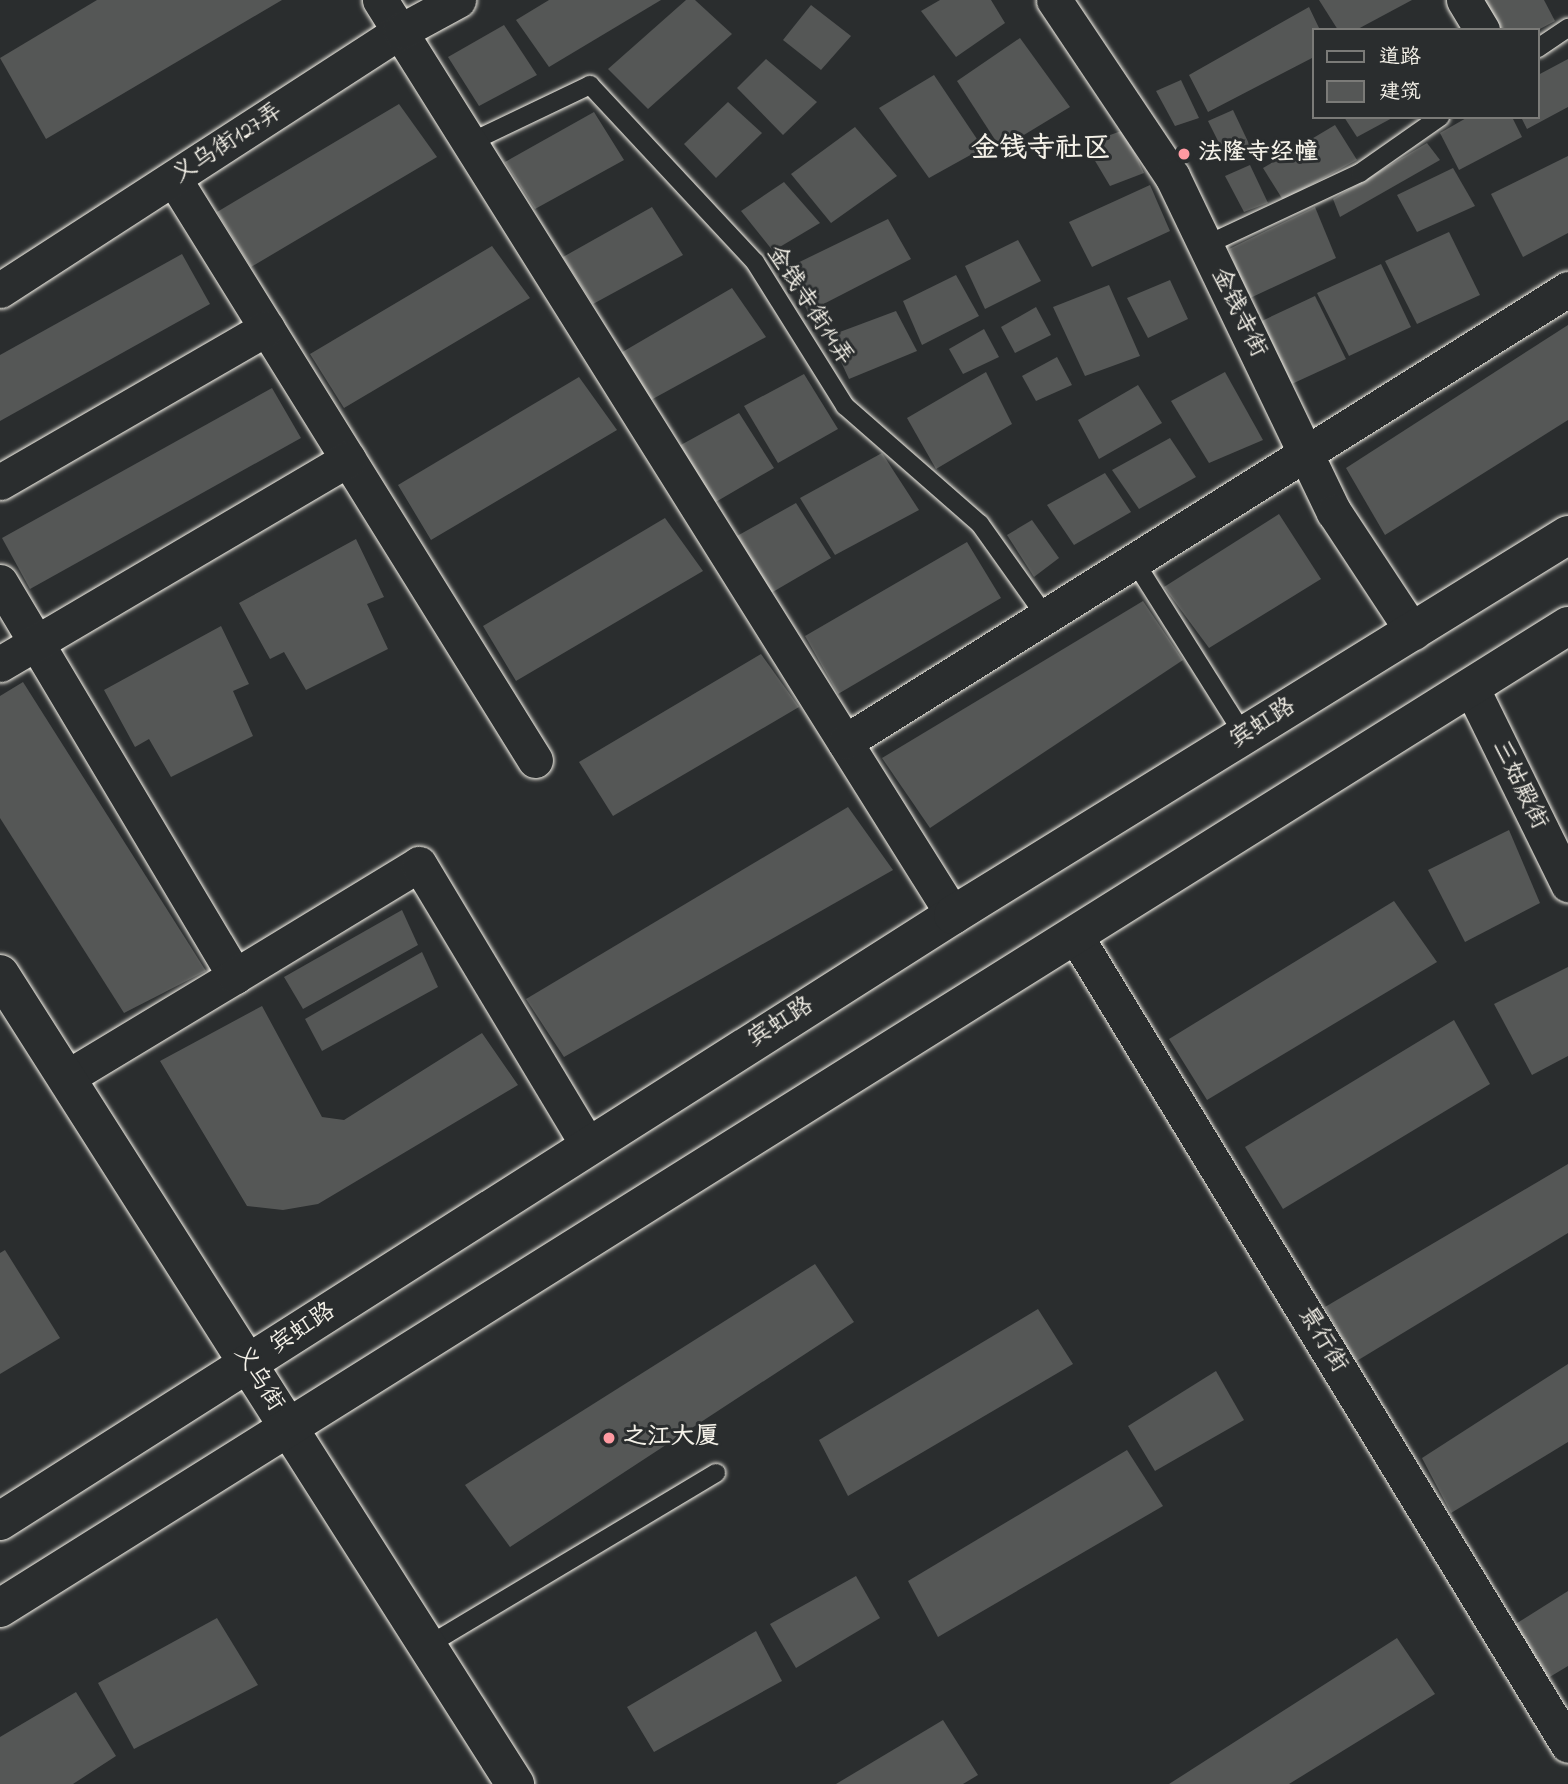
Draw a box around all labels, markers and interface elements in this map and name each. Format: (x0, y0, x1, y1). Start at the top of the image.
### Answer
legend (1312, 28, 1540, 119)
text: 道路 (1379, 43, 1421, 73)
text: 建筑 (1379, 78, 1421, 108)
street label: 义乌街127弄 (168, 98, 288, 190)
district label: 金钱寺社区 (971, 133, 1111, 167)
place label: 法隆寺经幢 (1198, 140, 1318, 168)
marker: 法隆寺经幢 (1176, 146, 1192, 162)
street label: 金钱寺街14弄 (759, 240, 859, 372)
street label: 金钱寺街 (1204, 264, 1272, 362)
street label: 宾虹路 (1225, 693, 1301, 755)
street label: 三姑殿街 (1485, 736, 1553, 834)
street label: 宾虹路 (743, 992, 819, 1054)
street label: 宾虹路 (265, 1297, 341, 1361)
street label: 景行街 (1291, 1302, 1353, 1378)
street label: 义乌街 (227, 1341, 289, 1417)
place label: 之江大厦 (623, 1424, 719, 1452)
marker: 之江大厦 (601, 1430, 617, 1446)

